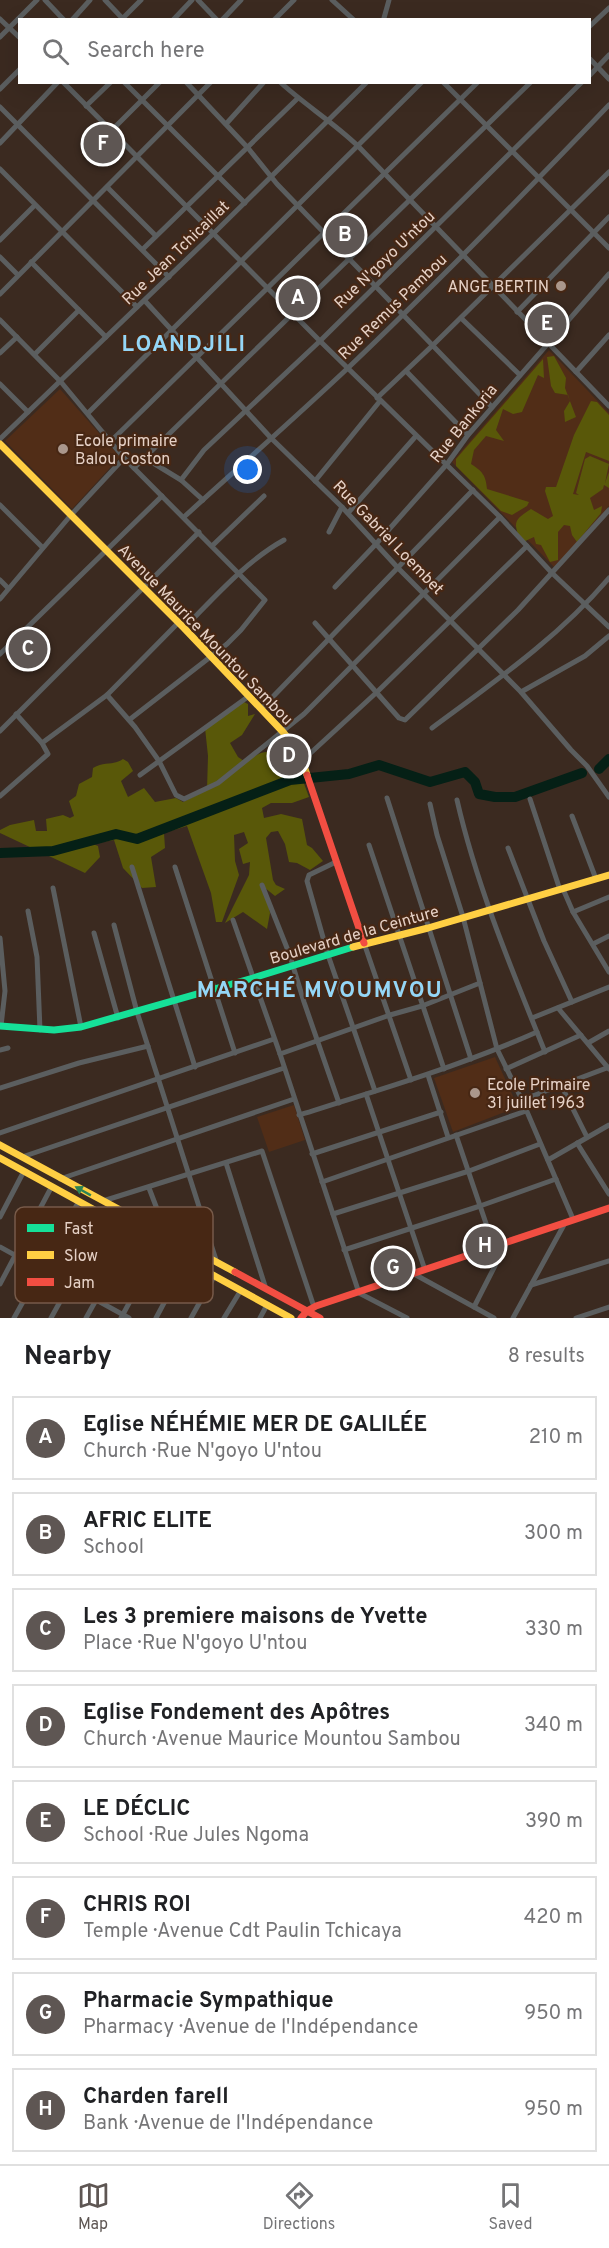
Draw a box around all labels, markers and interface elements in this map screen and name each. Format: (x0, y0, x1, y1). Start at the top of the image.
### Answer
search box (18, 18, 591, 84)
icon: search (39, 35, 72, 68)
text: Search here (87, 38, 205, 65)
pin: F (84, 122, 122, 166)
street label: Rue Jean Tchicaillat (119, 197, 234, 310)
street label: Rue N'goyo U'ntou (331, 207, 440, 314)
pin: B (326, 212, 364, 258)
street label: Rue Remus Pambou (335, 250, 452, 365)
pin: A (278, 276, 318, 320)
place label: ANGE BERTIN (447, 278, 549, 298)
marker: ANGE BERTIN (554, 279, 568, 293)
pin: E (528, 302, 566, 346)
district label: LOANDJILI (122, 332, 247, 359)
street label: Rue Bankoria (427, 381, 502, 468)
place label: Ecole primaire Balou Coston (75, 432, 177, 470)
marker: Ecole primaire Balou Coston (56, 442, 70, 456)
your location (233, 455, 262, 484)
street label: Rue Gabriel Loembet (328, 477, 447, 600)
street label: Avenue Maurice Mountou Sambou (113, 541, 297, 730)
pin: C (9, 626, 48, 672)
pin: D (270, 734, 308, 778)
street label: Boulevard de la Ceinture (268, 902, 441, 970)
district label: MARCHÉ MVOUMVOU (197, 976, 443, 1005)
place label: Ecole Primaire 31 juillet 1963 (487, 1076, 590, 1114)
marker: Ecole Primaire 31 juillet 1963 (468, 1086, 482, 1100)
one-way arrow (74, 1186, 91, 1196)
legend (15, 1207, 213, 1303)
text: Fast (64, 1220, 94, 1240)
pin: H (466, 1224, 504, 1268)
pin: G (374, 1246, 412, 1290)
text: Slow (64, 1247, 98, 1267)
text: Jam (64, 1274, 95, 1294)
text: Nearby (24, 1341, 112, 1374)
text: 8 results (508, 1344, 585, 1370)
text: Eglise NÉHÉMIE MER DE GALILÉE (83, 1412, 427, 1439)
text: A (38, 1425, 53, 1451)
text: 210 m (529, 1425, 583, 1451)
text: Church · Rue N'goyo U'ntou (83, 1439, 322, 1465)
text: AFRIC ELITE (83, 1508, 212, 1535)
text: B (39, 1521, 52, 1547)
text: 300 m (524, 1521, 583, 1547)
text: School (83, 1535, 144, 1561)
text: Les 3 premiere maisons de Yvette (83, 1604, 428, 1631)
text: C (39, 1617, 52, 1643)
text: 330 m (525, 1617, 583, 1643)
text: Place · Rue N'goyo U'ntou (83, 1631, 307, 1657)
text: Eglise Fondement des Apôtres (83, 1700, 390, 1727)
text: D (38, 1713, 53, 1739)
text: 340 m (524, 1713, 583, 1739)
text: Church · Avenue Maurice Mountou Sambou (83, 1727, 461, 1753)
text: LE DÉCLIC (83, 1796, 190, 1823)
text: E (39, 1809, 52, 1835)
text: 390 m (525, 1809, 583, 1835)
text: School · Rue Jules Ngoma (83, 1823, 309, 1849)
text: CHRIS ROI (83, 1892, 191, 1919)
text: F (40, 1905, 51, 1931)
text: 420 m (524, 1905, 583, 1931)
text: Temple · Avenue Cdt Paulin Tchicaya (83, 1919, 402, 1945)
text: Pharmacie Sympathique (83, 1988, 333, 2015)
text: G (39, 2001, 52, 2027)
text: 950 m (524, 2001, 583, 2027)
text: Pharmacy · Avenue de l'Indépendance (83, 2015, 418, 2041)
text: Charden farell (83, 2084, 229, 2111)
text: H (38, 2097, 53, 2123)
text: 950 m (524, 2097, 583, 2123)
text: Bank · Avenue de l'Indépendance (83, 2111, 373, 2137)
tab: Map (77, 2179, 110, 2235)
tab: Directions (263, 2179, 335, 2235)
tab: Saved (488, 2179, 532, 2235)

